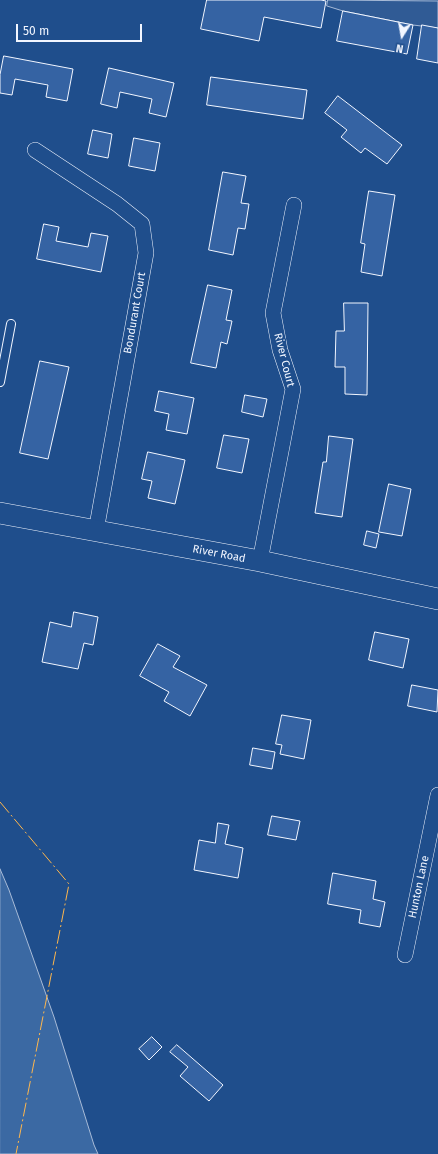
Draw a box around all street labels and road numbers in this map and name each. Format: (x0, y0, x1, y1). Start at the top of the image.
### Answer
street label: Bondurant Court (121, 271, 149, 355)
street label: River Court (271, 332, 297, 388)
street label: River Road (191, 542, 247, 566)
street label: Hunton Lane (406, 854, 432, 920)

